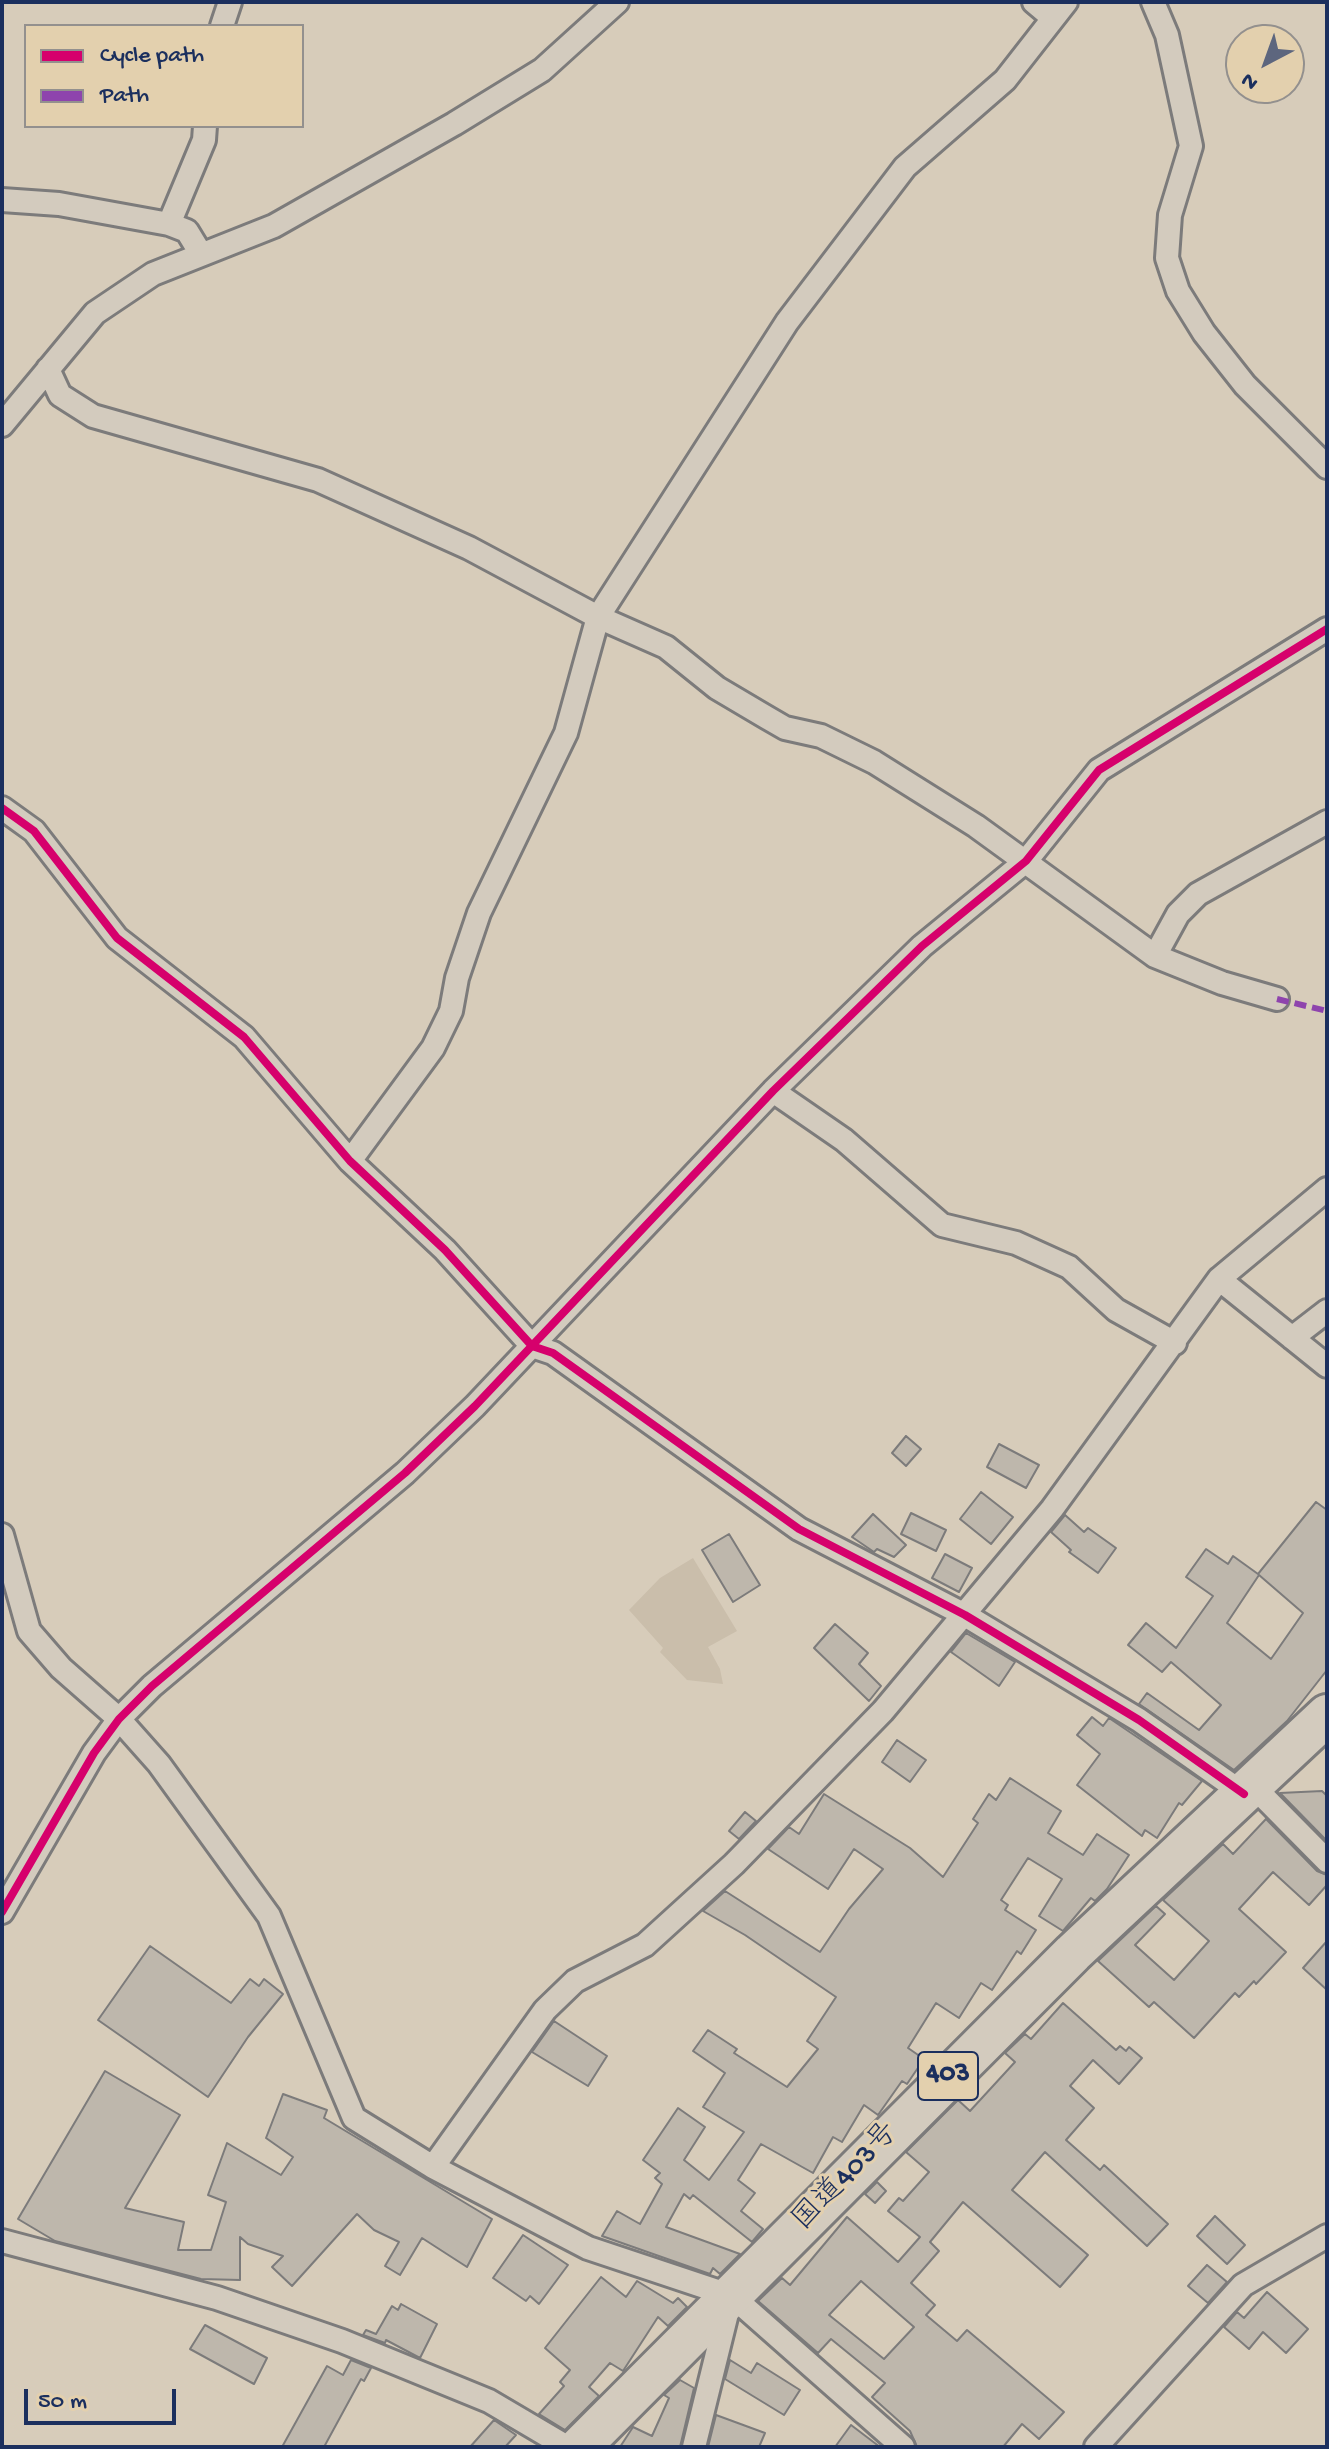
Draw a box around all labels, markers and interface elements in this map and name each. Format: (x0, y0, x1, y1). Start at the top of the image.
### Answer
legend (24, 24, 304, 128)
north arrow (1225, 24, 1305, 104)
text: Cycle path (100, 42, 204, 71)
text: N (1237, 66, 1265, 95)
text: Path (100, 82, 149, 111)
road number: 403 (918, 2052, 978, 2100)
street label: 国道403号 (787, 2116, 907, 2240)
scale bar (28, 2373, 180, 2423)
text: 50 m (38, 2388, 87, 2417)

